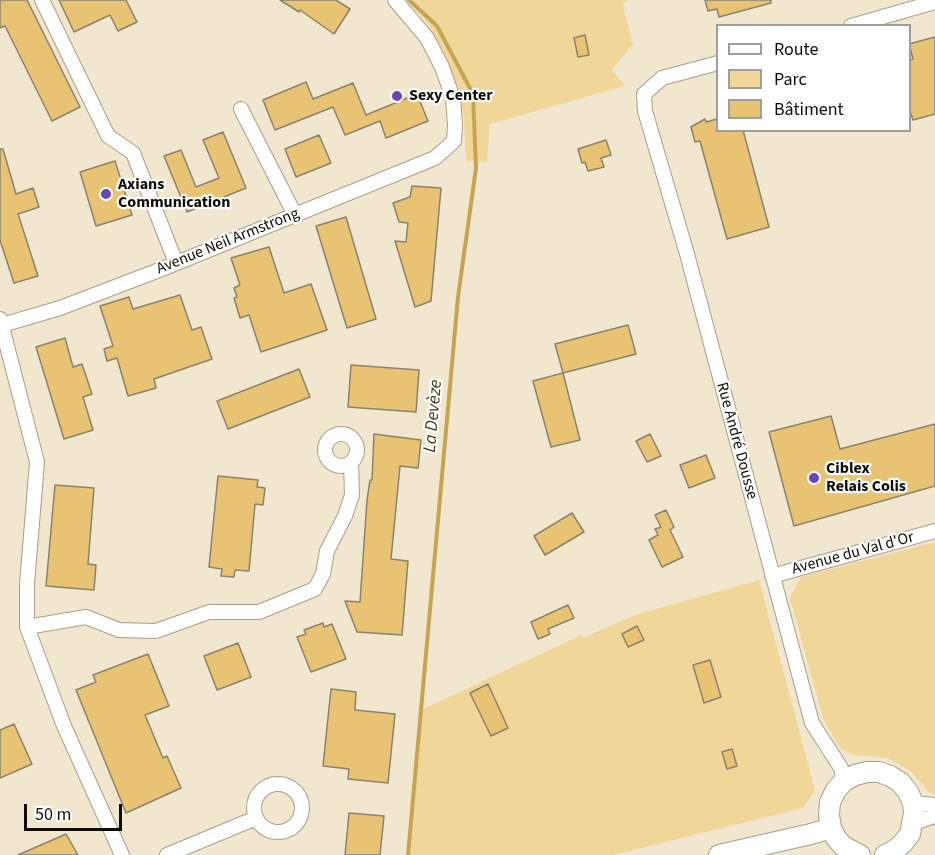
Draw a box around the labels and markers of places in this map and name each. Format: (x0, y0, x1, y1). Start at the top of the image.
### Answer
place label: Sexy Center (409, 86, 493, 106)
marker: Sexy Center (390, 89, 404, 103)
place label: Axians Communication (118, 175, 230, 213)
marker: Axians Communication (99, 187, 113, 201)
place label: Ciblex Relais Colis (826, 459, 906, 497)
marker: Ciblex Relais Colis (807, 471, 821, 485)

